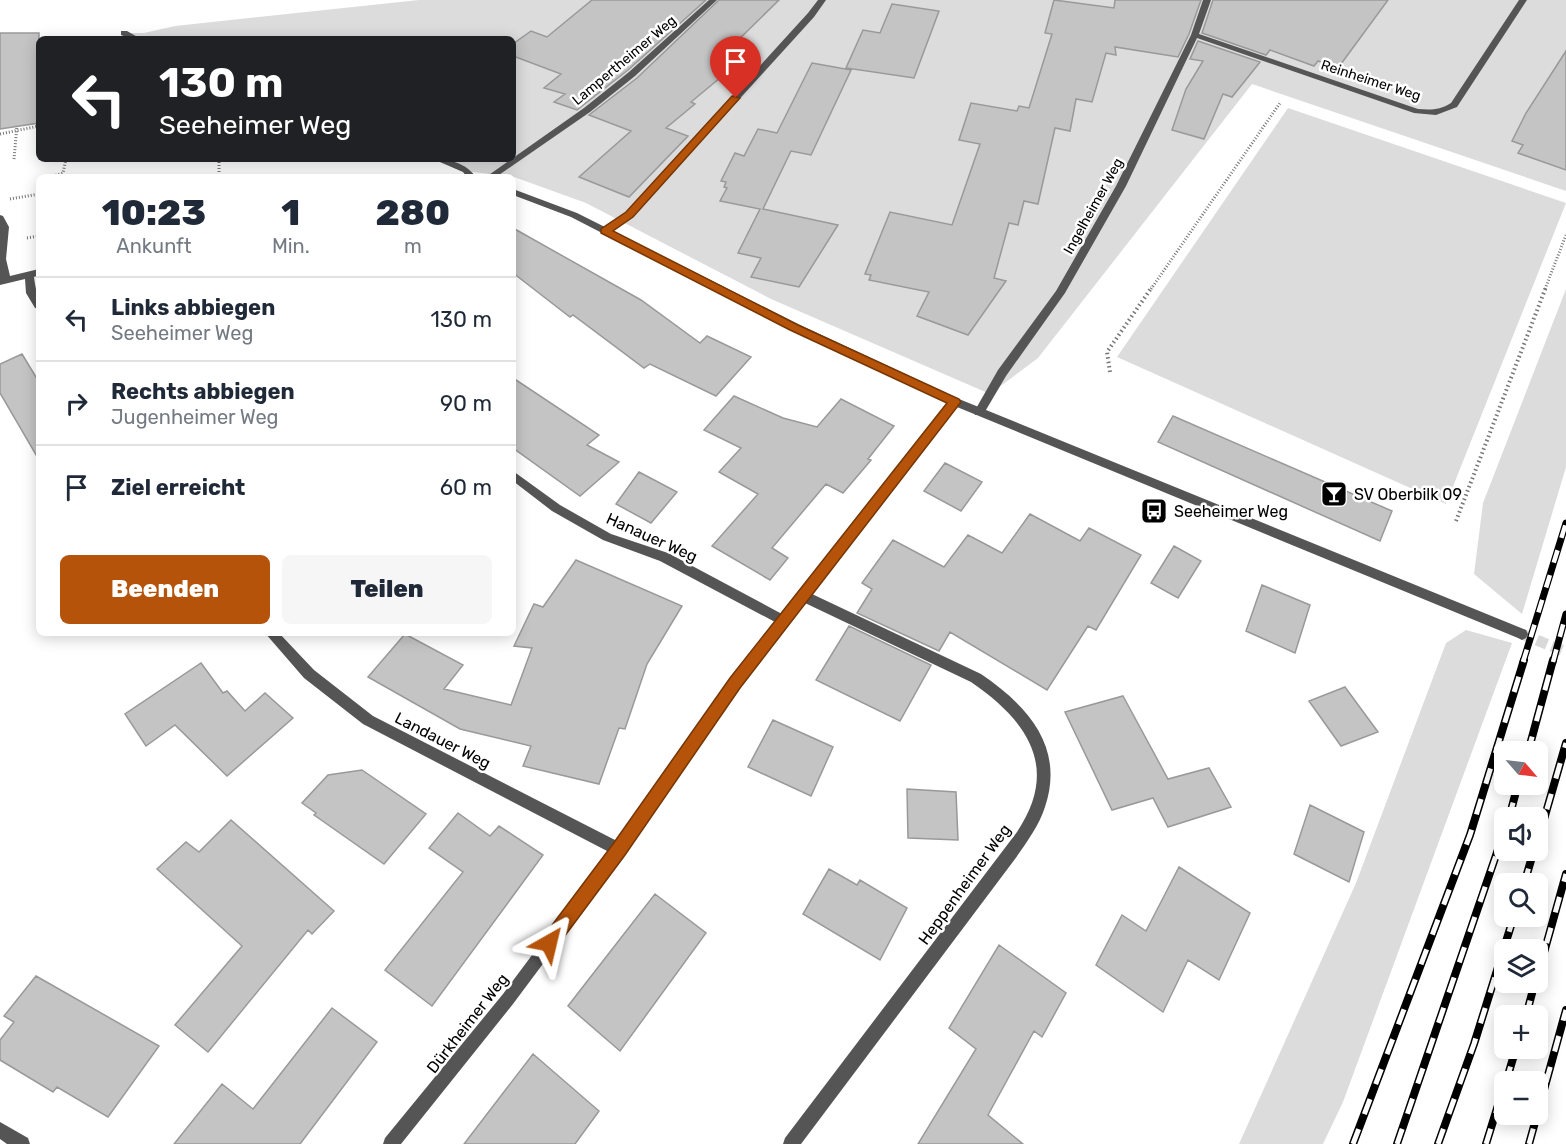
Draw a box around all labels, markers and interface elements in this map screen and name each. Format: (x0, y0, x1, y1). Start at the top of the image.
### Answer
street label: Lampertheimer Weg (569, 12, 680, 109)
pin (710, 36, 761, 98)
icon: arrive (719, 45, 752, 78)
street label: Reinheimer Weg (1319, 56, 1423, 105)
text: 130 m (159, 58, 284, 108)
icon: left (60, 60, 138, 138)
text: Seeheimer Weg (159, 109, 351, 141)
street label: Ingelheimer Weg (1060, 155, 1127, 257)
text: 10:23 (102, 191, 206, 234)
text: 1 (281, 191, 300, 234)
text: 280 (376, 191, 450, 234)
text: Ankunft (116, 234, 192, 258)
text: Min. (272, 234, 310, 258)
text: m (404, 234, 422, 258)
text: Links abbiegen (111, 294, 275, 321)
icon: left (60, 303, 93, 336)
text: 130 m (430, 306, 492, 333)
text: Seeheimer Weg (111, 321, 254, 345)
text: Rechts abbiegen (111, 378, 295, 405)
icon: right (60, 387, 93, 420)
text: 90 m (440, 390, 492, 417)
text: Jugenheimer Weg (111, 405, 279, 429)
icon: arrive (60, 471, 93, 504)
text: Ziel erreicht (111, 474, 245, 501)
text: 60 m (440, 474, 492, 501)
bar icon: SV Oberbilk 09 (1319, 479, 1349, 509)
place label: SV Oberbilk 09 (1354, 485, 1462, 504)
bus stop icon: Seeheimer Weg (1139, 496, 1169, 526)
place label: Seeheimer Weg (1174, 502, 1288, 521)
street label: Hanauer Weg (603, 509, 700, 566)
button: Beenden (60, 555, 270, 624)
button: Teilen (282, 555, 492, 624)
street label: Landauer Weg (392, 708, 494, 773)
north arrow (1494, 741, 1548, 795)
map controls (1494, 741, 1548, 1125)
button: sound (1494, 807, 1548, 861)
street label: Heppenheimer Weg (914, 820, 1014, 948)
button: search (1494, 873, 1548, 927)
position arrow (517, 911, 581, 975)
button: layers (1494, 939, 1548, 993)
street label: Dürkheimer Weg (423, 970, 512, 1077)
button: + (1494, 1005, 1548, 1059)
button: − (1494, 1071, 1548, 1125)

